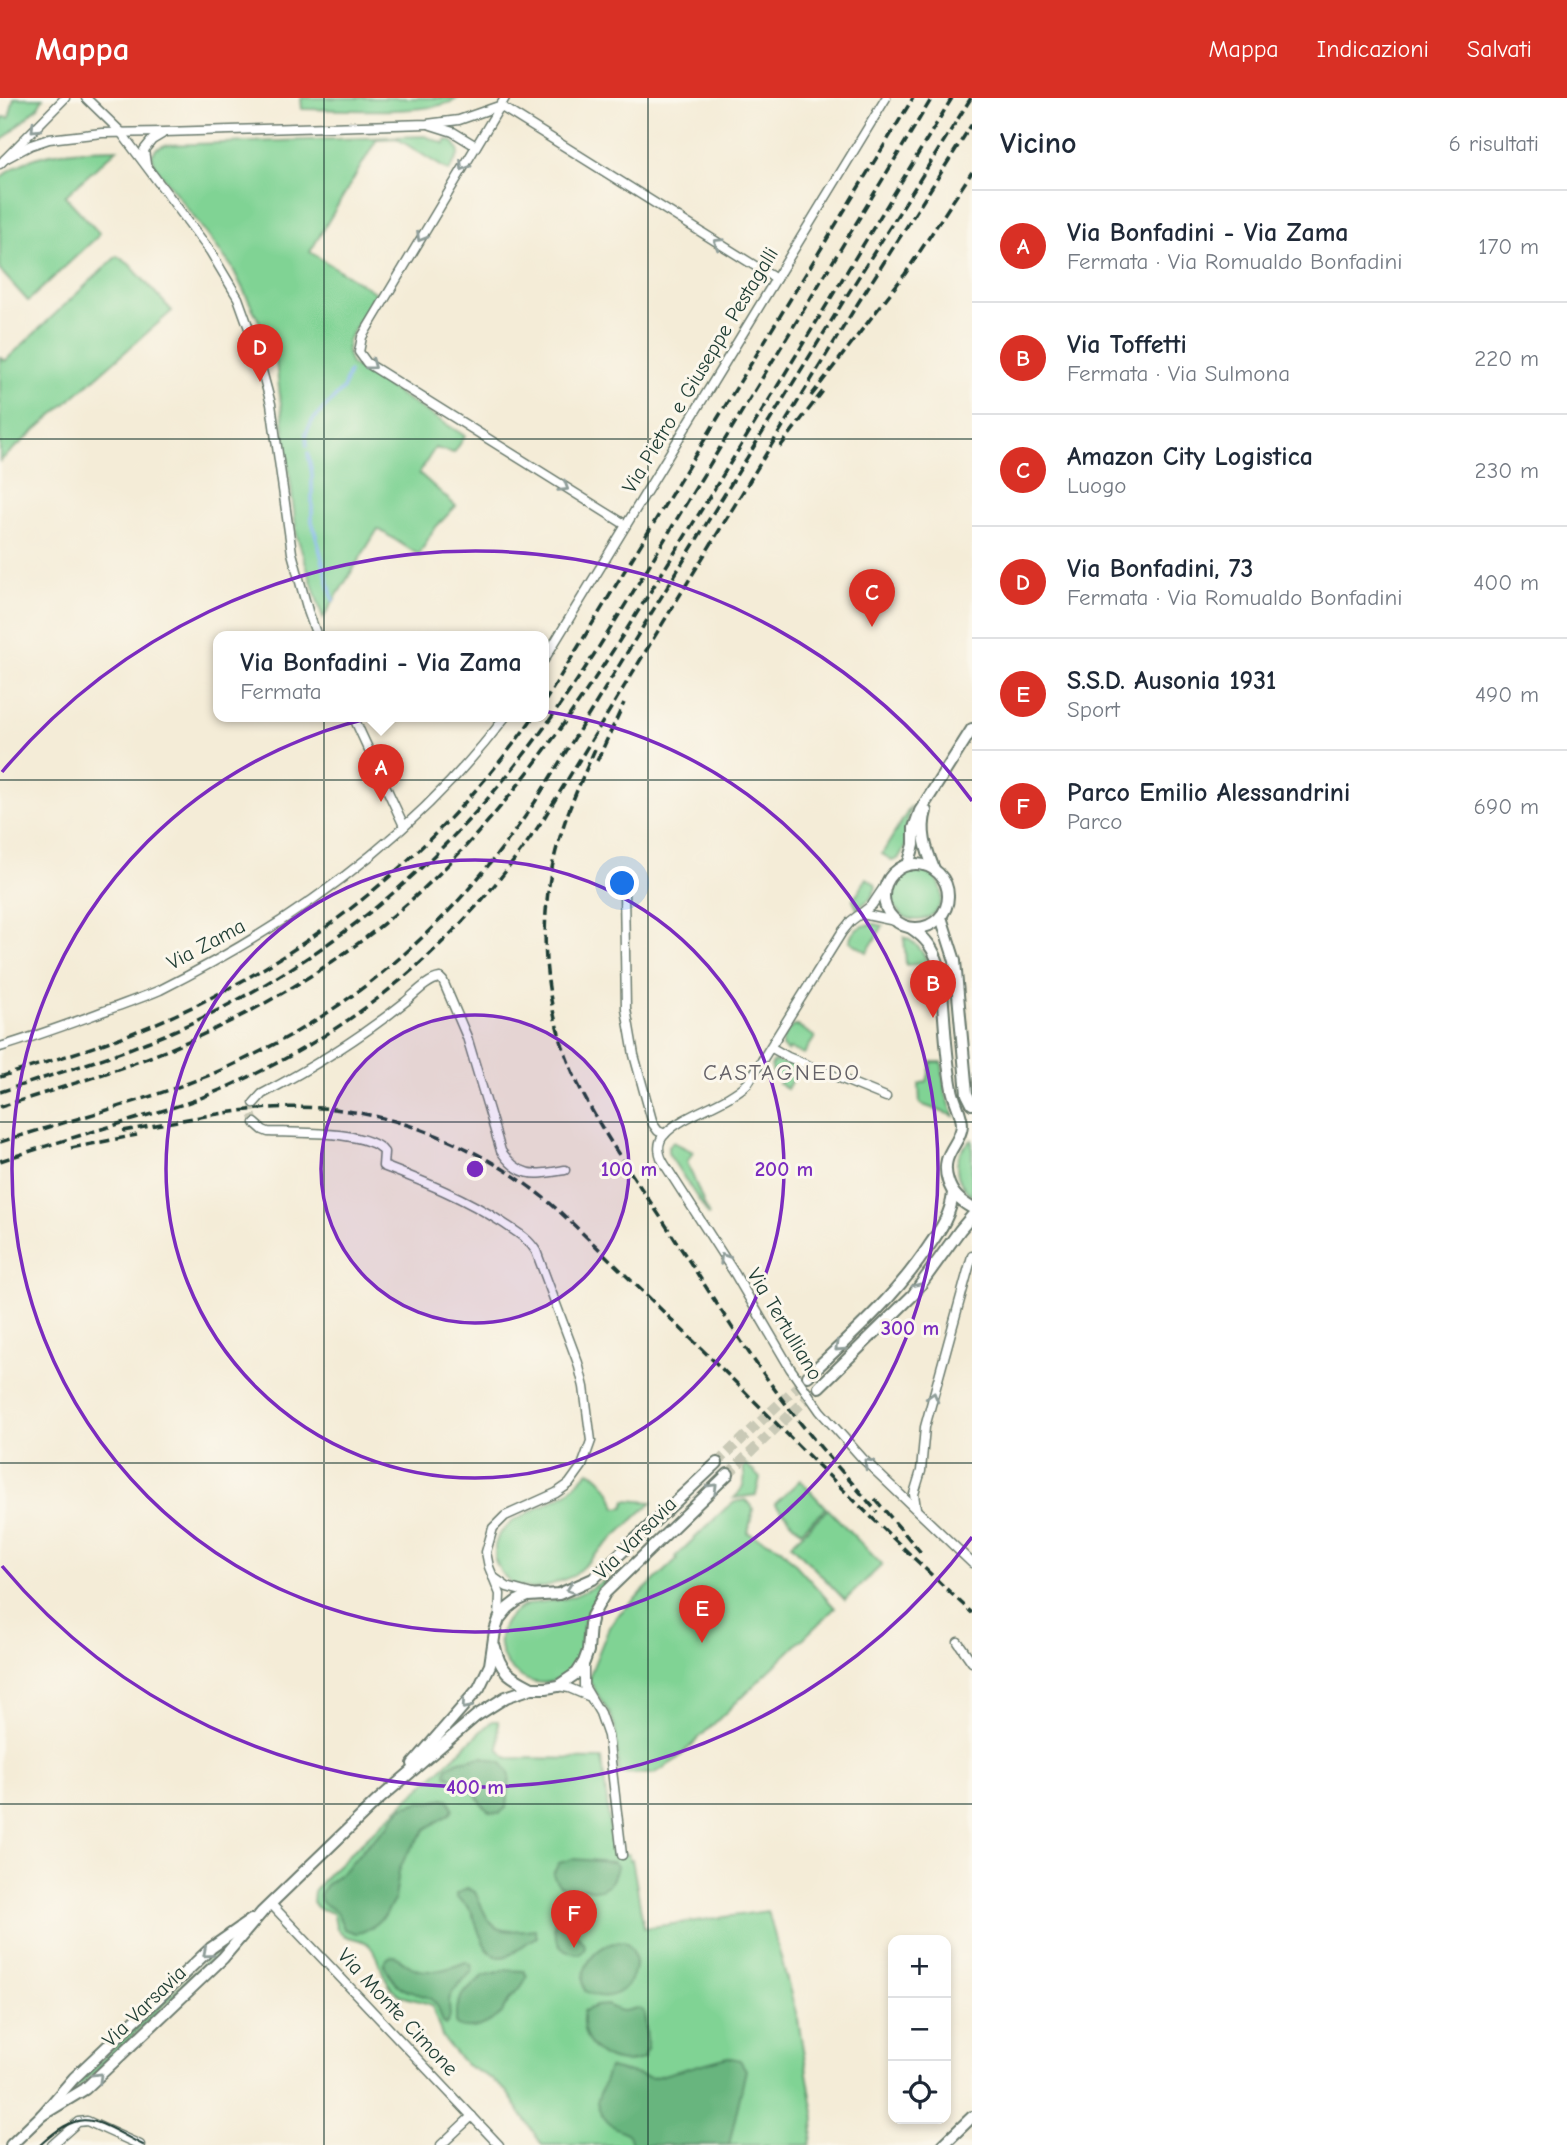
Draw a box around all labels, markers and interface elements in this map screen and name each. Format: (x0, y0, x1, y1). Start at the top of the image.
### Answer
text: Mappa (35, 30, 130, 68)
text: Mappa (1208, 35, 1279, 63)
text: Indicazioni (1317, 35, 1429, 63)
text: Salvati (1467, 35, 1532, 63)
one-way arrow (31, 120, 44, 133)
text: Vicino (1000, 126, 1077, 161)
text: 6 risultati (1449, 130, 1539, 157)
one-way arrow (459, 159, 472, 172)
text: Via Bonfadini - Via Zama (1067, 218, 1349, 248)
one-way arrow (417, 230, 430, 243)
text: A (1017, 233, 1029, 260)
text: 170 m (1478, 233, 1539, 260)
one-way arrow (713, 239, 726, 252)
street label: Via Pietro e Giuseppe Pestagalli (617, 243, 783, 497)
text: Fermata · Via Romualdo Bonfadini (1067, 248, 1402, 275)
pin: D (237, 324, 283, 382)
text: Via Toffetti (1067, 330, 1187, 360)
text: B (1016, 345, 1030, 372)
text: 220 m (1474, 345, 1539, 372)
one-way arrow (364, 357, 377, 369)
text: Fermata · Via Sulmona (1067, 360, 1290, 387)
text: Amazon City Logistica (1067, 442, 1313, 472)
text: C (1016, 457, 1030, 484)
text: 230 m (1475, 457, 1539, 484)
text: Luogo (1067, 472, 1127, 499)
one-way arrow (557, 478, 570, 491)
text: Via Bonfadini, 73 (1067, 554, 1253, 584)
pin: C (849, 569, 895, 627)
text: D (1016, 569, 1030, 596)
text: 400 m (1473, 569, 1539, 596)
text: Fermata · Via Romualdo Bonfadini (1067, 584, 1402, 611)
popup (213, 631, 549, 722)
text: Via Bonfadini - Via Zama (240, 648, 522, 678)
text: S.S.D. Ausonia 1931 (1067, 666, 1276, 696)
text: Fermata (240, 678, 322, 705)
text: E (1016, 681, 1030, 708)
text: 490 m (1475, 681, 1539, 708)
text: Sport (1067, 696, 1120, 723)
pin: A (358, 744, 404, 802)
text: Parco Emilio Alessandrini (1067, 778, 1350, 808)
text: F (1016, 793, 1030, 820)
text: 690 m (1474, 793, 1539, 820)
text: Parco (1067, 808, 1122, 835)
your location (605, 866, 639, 900)
street label: Via Zama (163, 913, 249, 975)
pin: B (910, 960, 956, 1018)
district label: CASTAGNEDO (703, 1059, 861, 1086)
centre of rings (463, 1157, 487, 1181)
text: 100 m (601, 1157, 657, 1181)
text: 200 m (755, 1157, 813, 1181)
one-way arrow (720, 1253, 733, 1266)
street label: Via Tertulliano (742, 1264, 828, 1384)
one-way arrow (911, 1282, 924, 1295)
text: 300 m (881, 1316, 939, 1340)
one-way arrow (834, 1339, 847, 1352)
one-way arrow (925, 1391, 939, 1403)
one-way arrow (863, 1459, 876, 1472)
one-way arrow (705, 1484, 718, 1497)
street label: Via Varsavia (589, 1492, 681, 1584)
one-way arrow (565, 1581, 577, 1595)
pin: E (679, 1585, 725, 1643)
one-way arrow (462, 1696, 474, 1709)
text: 400 m (446, 1775, 504, 1799)
pin: F (551, 1890, 597, 1948)
map controls (888, 1935, 951, 2124)
button: + (888, 1935, 951, 1998)
street label: Via Monte Cimone (333, 1943, 463, 2081)
one-way arrow (202, 1945, 215, 1957)
street label: Via Varsavia (97, 1960, 191, 2052)
button: − (888, 1998, 951, 2061)
button: locate (888, 2061, 951, 2124)
one-way arrow (90, 2072, 103, 2085)

